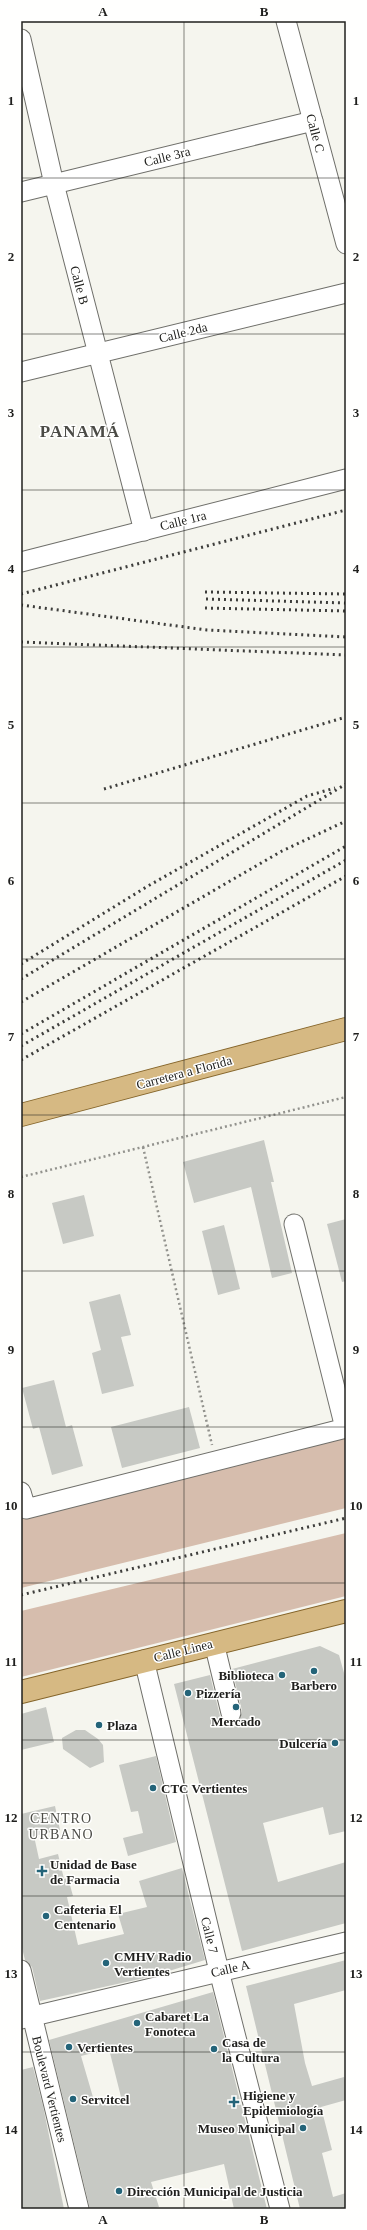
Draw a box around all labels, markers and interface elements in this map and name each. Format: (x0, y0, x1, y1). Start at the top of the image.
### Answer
text: A (98, 4, 108, 19)
text: B (260, 4, 269, 19)
text: 1 (8, 93, 14, 108)
text: 1 (353, 93, 359, 108)
street label: Calle C (303, 112, 328, 154)
street label: Calle 3ra (142, 143, 192, 169)
text: 2 (8, 249, 14, 264)
text: 2 (353, 249, 359, 264)
street label: Calle B (67, 264, 92, 306)
street label: Calle 2da (157, 319, 209, 346)
text: 3 (8, 405, 15, 420)
text: 3 (353, 405, 360, 420)
district label: PANAMÁ (40, 422, 120, 441)
street label: Calle 1ra (158, 507, 208, 533)
text: 4 (8, 561, 15, 576)
text: 4 (353, 561, 360, 576)
text: 5 (8, 717, 15, 732)
text: 5 (353, 717, 360, 732)
text: 6 (8, 873, 15, 888)
text: 6 (353, 873, 360, 888)
text: 7 (8, 1029, 15, 1044)
text: 7 (353, 1029, 360, 1044)
street label: Carretera a Florida (135, 1052, 234, 1092)
text: 8 (8, 1186, 15, 1201)
text: 8 (353, 1186, 360, 1201)
text: 9 (8, 1342, 15, 1357)
text: 9 (353, 1342, 360, 1357)
text: 10 (5, 1498, 18, 1513)
text: 10 (350, 1498, 363, 1513)
street label: Calle Linea (152, 1636, 214, 1665)
text: 11 (5, 1654, 17, 1669)
text: 11 (350, 1654, 362, 1669)
marker: Barbero (309, 1666, 319, 1676)
place label: Biblioteca (218, 1668, 274, 1683)
marker: Biblioteca (277, 1670, 287, 1680)
place label: Barbero (291, 1678, 337, 1693)
place label: Pizzería (196, 1686, 241, 1701)
marker: Pizzería (183, 1688, 193, 1698)
marker: Mercado (231, 1702, 241, 1712)
place label: Mercado (211, 1714, 261, 1729)
place label: Plaza (107, 1718, 138, 1733)
marker: Plaza (94, 1720, 104, 1730)
place label: Dulcería (279, 1736, 327, 1751)
marker: Dulcería (330, 1738, 340, 1748)
place label: CTC Vertientes (161, 1781, 247, 1796)
marker: CTC Vertientes (148, 1783, 158, 1793)
text: 12 (5, 1810, 18, 1825)
text: 12 (350, 1810, 363, 1825)
district label: CENTRO URBANO (28, 1811, 94, 1842)
place label: Unidad de Base de Farmacia (50, 1857, 137, 1887)
marker: Unidad de Base de Farmacia (37, 1866, 47, 1876)
place label: Cafeteria El Centenario (54, 1902, 122, 1932)
marker: Cafeteria El Centenario (41, 1911, 51, 1921)
street label: Calle 7 (198, 1915, 221, 1955)
place label: CMHV Radio Vertientes (114, 1949, 191, 1979)
street label: Calle A (209, 1957, 252, 1980)
marker: CMHV Radio Vertientes (101, 1958, 111, 1968)
text: 13 (5, 1966, 18, 1981)
text: 13 (350, 1966, 363, 1981)
place label: Cabaret La Fonoteca (145, 2009, 209, 2039)
marker: Cabaret La Fonoteca (132, 2018, 142, 2028)
street label: Boulevard Vertientes (29, 2034, 70, 2144)
place label: Casa de la Cultura (222, 2035, 280, 2065)
place label: Vertientes (77, 2040, 133, 2055)
marker: Vertientes (64, 2042, 74, 2052)
marker: Casa de la Cultura (209, 2044, 219, 2054)
place label: Higiene y Epidemiología (243, 2088, 324, 2118)
place label: Servitcel (81, 2092, 130, 2107)
marker: Servitcel (68, 2094, 78, 2104)
marker: Higiene y Epidemiología (228, 2096, 240, 2108)
place label: Museo Municipal (198, 2121, 295, 2136)
text: 14 (5, 2122, 18, 2137)
text: 14 (350, 2122, 363, 2137)
marker: Museo Municipal (298, 2123, 308, 2133)
place label: Dirección Municipal de Justicia (127, 2184, 303, 2199)
marker: Dirección Municipal de Justicia (114, 2186, 124, 2196)
text: A (98, 2212, 108, 2227)
text: B (260, 2212, 269, 2227)

